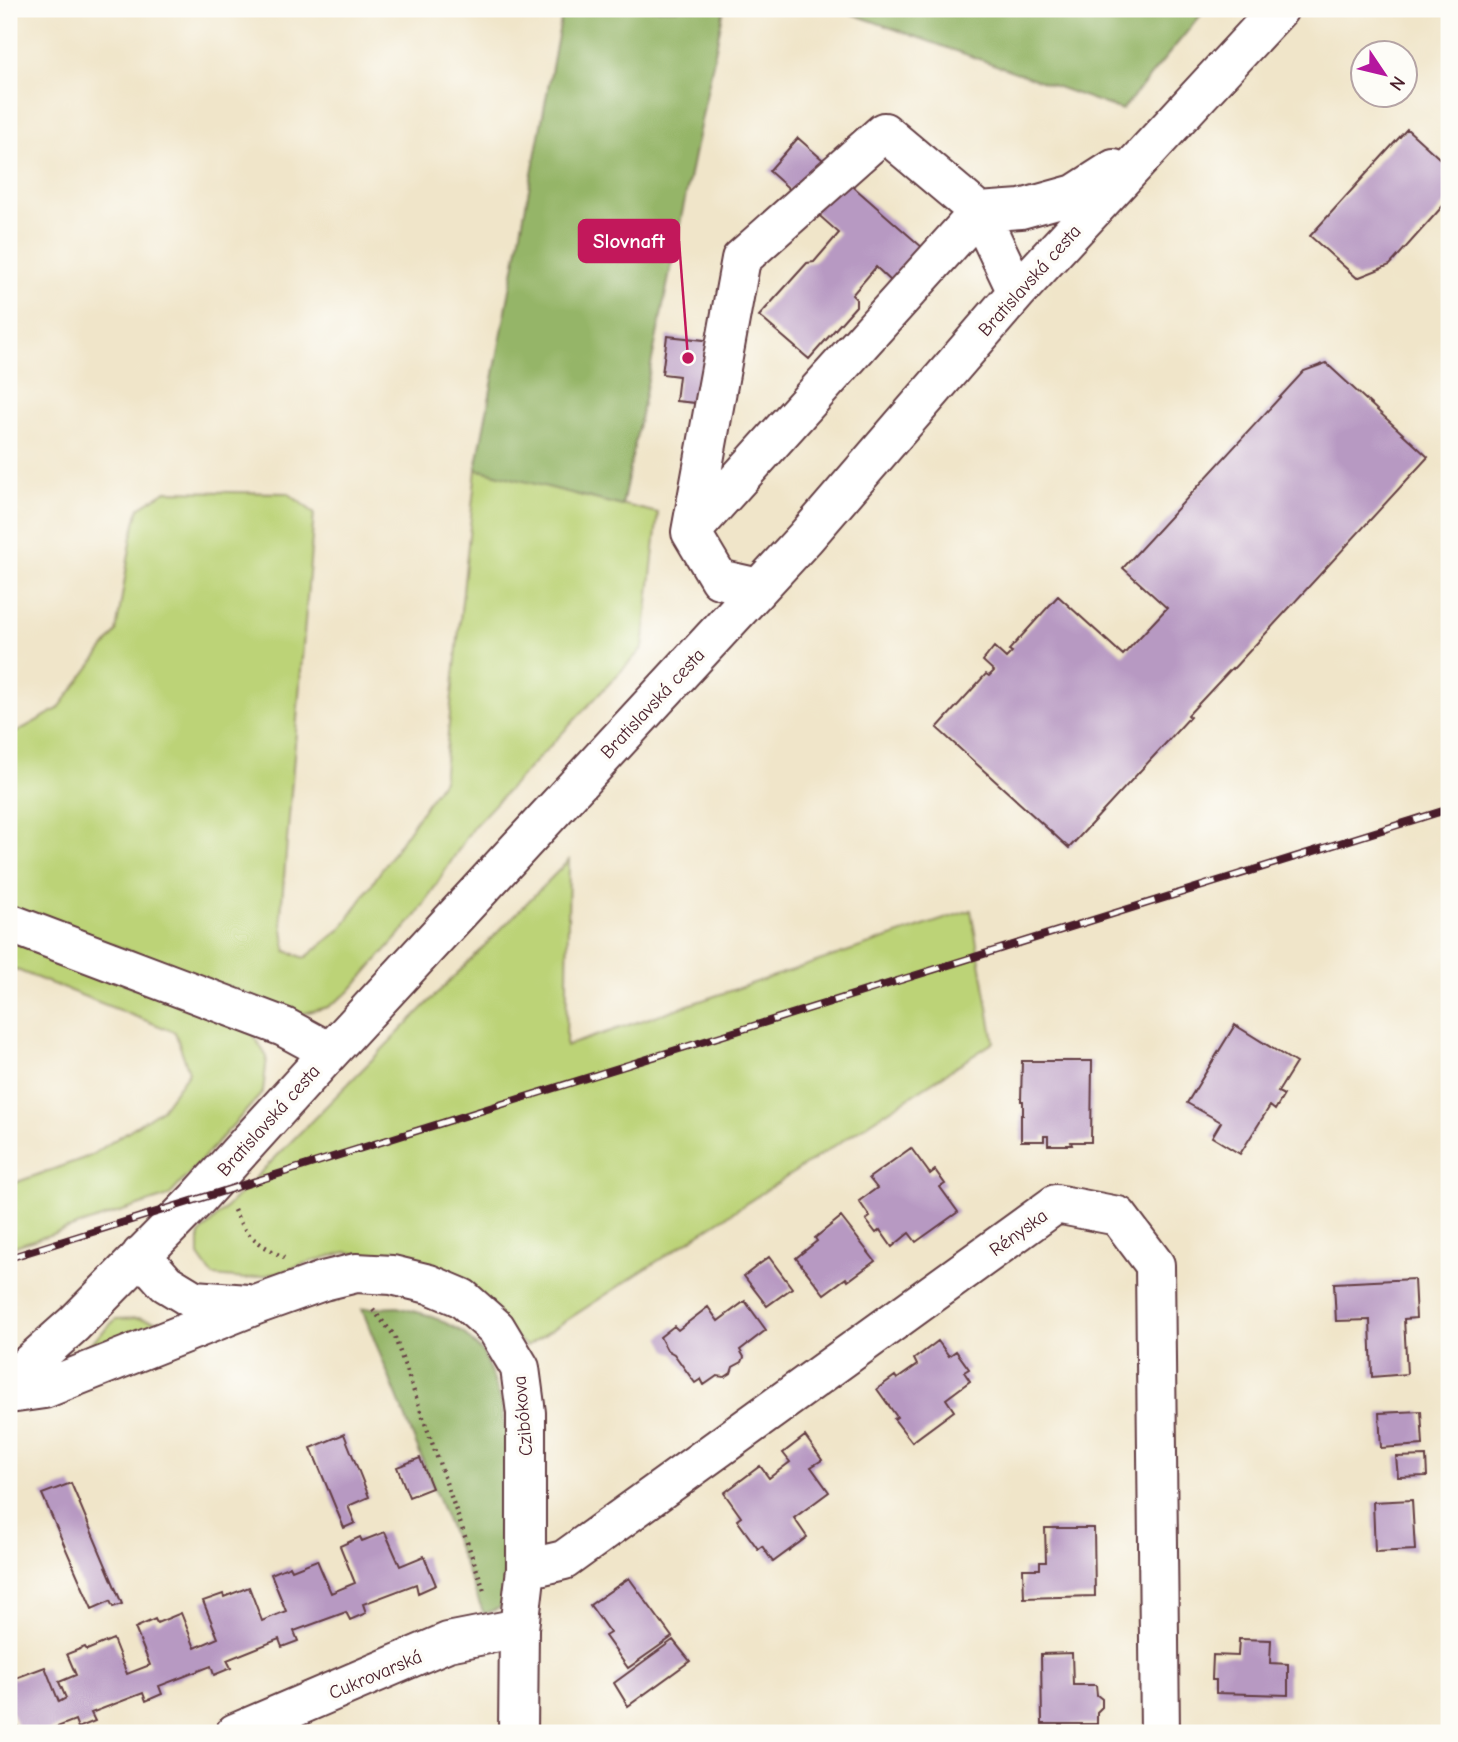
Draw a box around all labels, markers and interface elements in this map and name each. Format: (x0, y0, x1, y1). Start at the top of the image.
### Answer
north arrow (1350, 38, 1420, 108)
text: N (1385, 72, 1410, 95)
callout: Slovnaft (579, 220, 679, 262)
street label: Bratislavská cesta (974, 220, 1086, 341)
text: Slovnaft (593, 229, 666, 253)
street label: Bratislavská cesta (596, 644, 709, 763)
street label: Bratislavská cesta (213, 1060, 325, 1181)
street label: Rényska (985, 1204, 1052, 1261)
street label: Czibókova (509, 1375, 537, 1457)
street label: Cukrovarská (325, 1645, 425, 1704)

